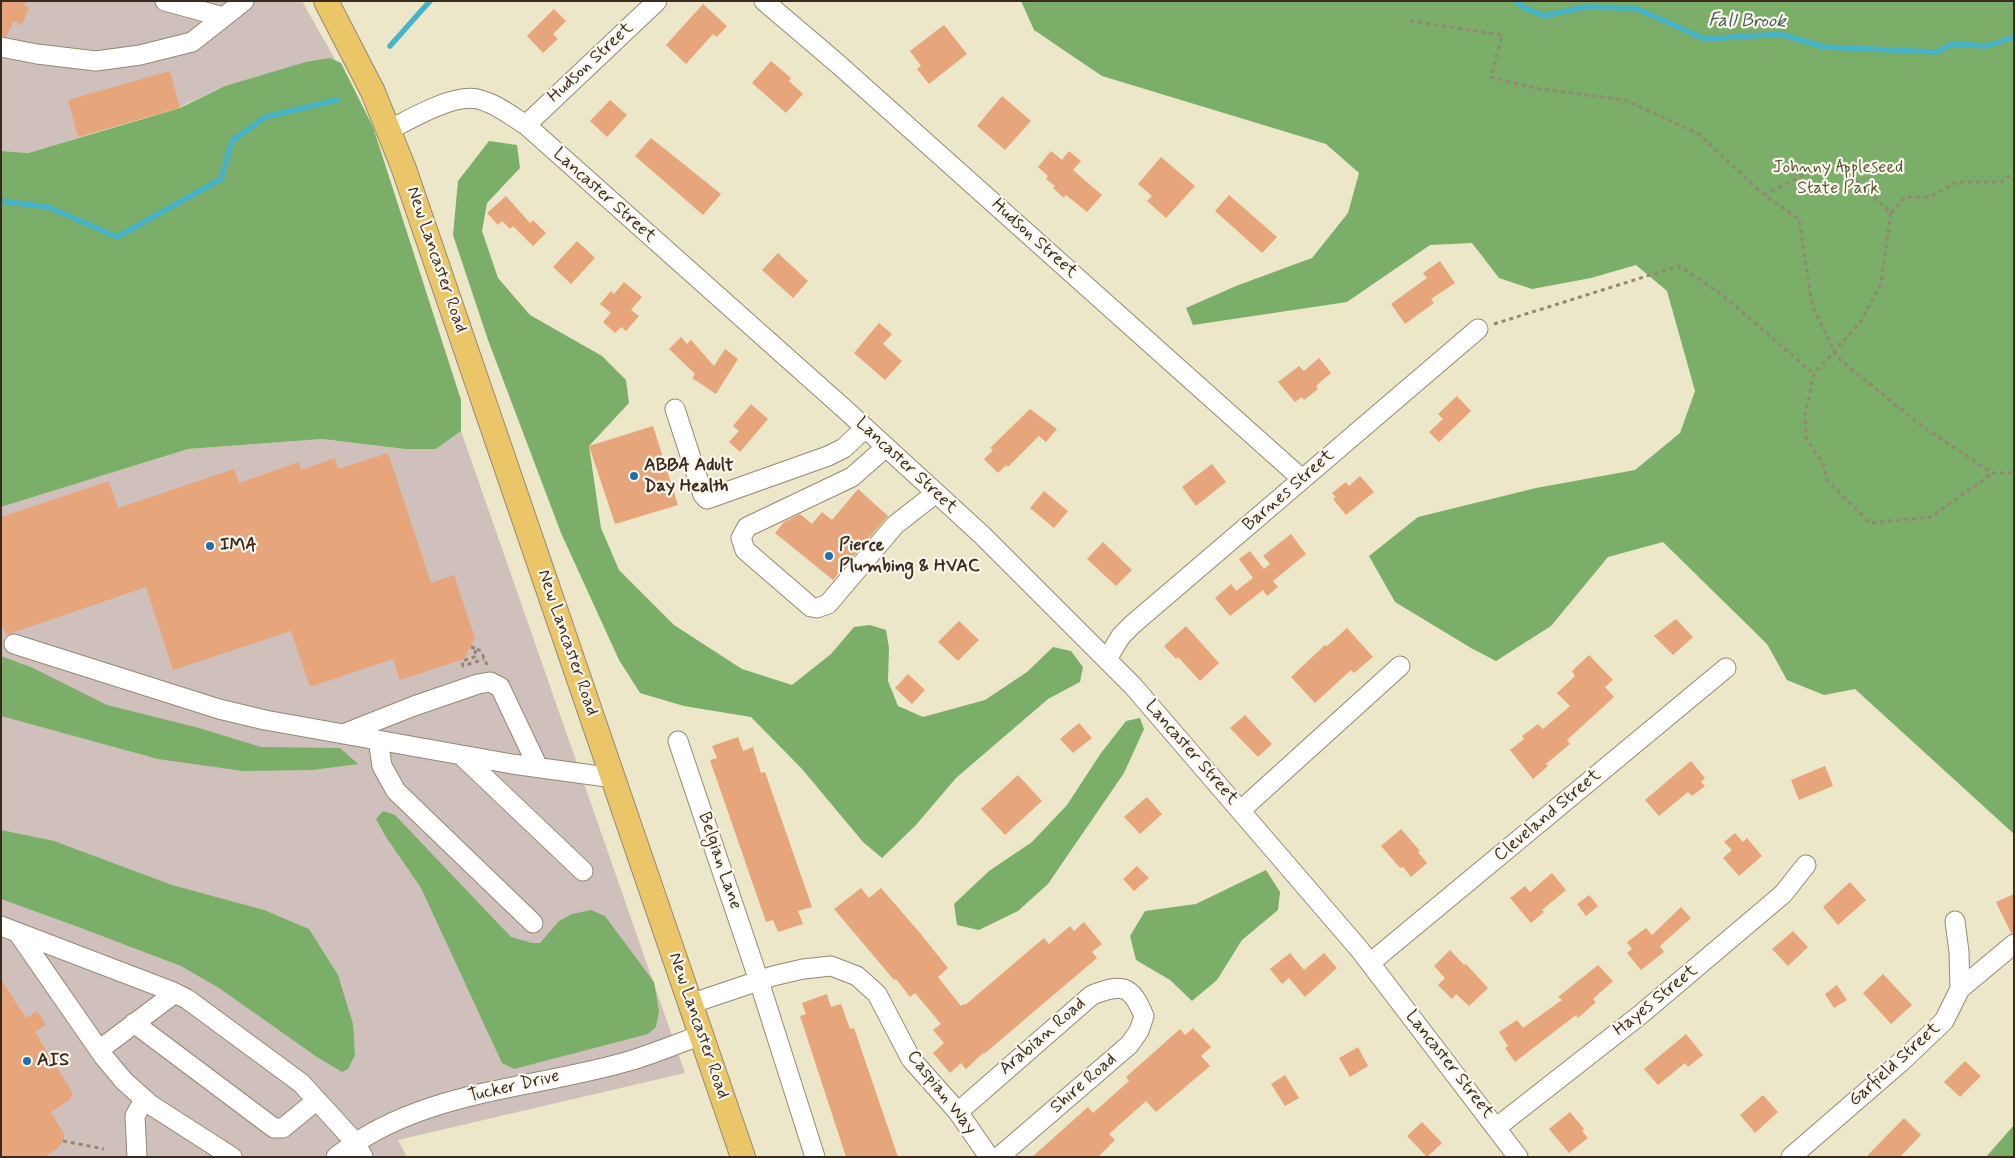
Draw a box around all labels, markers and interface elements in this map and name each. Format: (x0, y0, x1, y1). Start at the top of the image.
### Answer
water label: Fall Brook (1708, 10, 1786, 34)
street label: Hudson Street (544, 18, 638, 108)
street label: Lancaster Street (548, 144, 660, 248)
park label: Johnny Appleseed State Park (1773, 157, 1903, 200)
street label: New Lancaster Road (401, 184, 471, 336)
street label: Hudson Street (986, 195, 1082, 283)
street label: Lancaster Street (851, 413, 961, 519)
street label: Barnes Street (1239, 445, 1339, 537)
place label: ABBA Adult Day Health (644, 455, 734, 498)
marker: ABBA Adult Day Health (628, 470, 640, 482)
place label: IMA (220, 535, 257, 557)
place label: Pierce Plumbing & HVAC (839, 535, 980, 578)
marker: IMA (204, 540, 216, 552)
marker: Pierce Plumbing & HVAC (823, 550, 835, 562)
street label: New Lancaster Road (532, 567, 602, 719)
street label: Lancaster Street (1140, 696, 1242, 810)
street label: Cleveland Street (1490, 765, 1606, 867)
street label: Belgian Lane (692, 810, 746, 912)
street label: New Lancaster Road (663, 950, 733, 1102)
street label: Hayes Street (1610, 961, 1702, 1041)
street label: Arabian Road (995, 994, 1091, 1080)
street label: Lancaster Street (1400, 1006, 1498, 1124)
street label: Garfield Street (1845, 1018, 1945, 1112)
street label: Caspian Way (901, 1047, 981, 1139)
street label: Shire Road (1046, 1049, 1122, 1119)
place label: AIS (37, 1050, 69, 1072)
marker: AIS (21, 1055, 33, 1067)
street label: Tucker Drive (466, 1066, 562, 1108)

